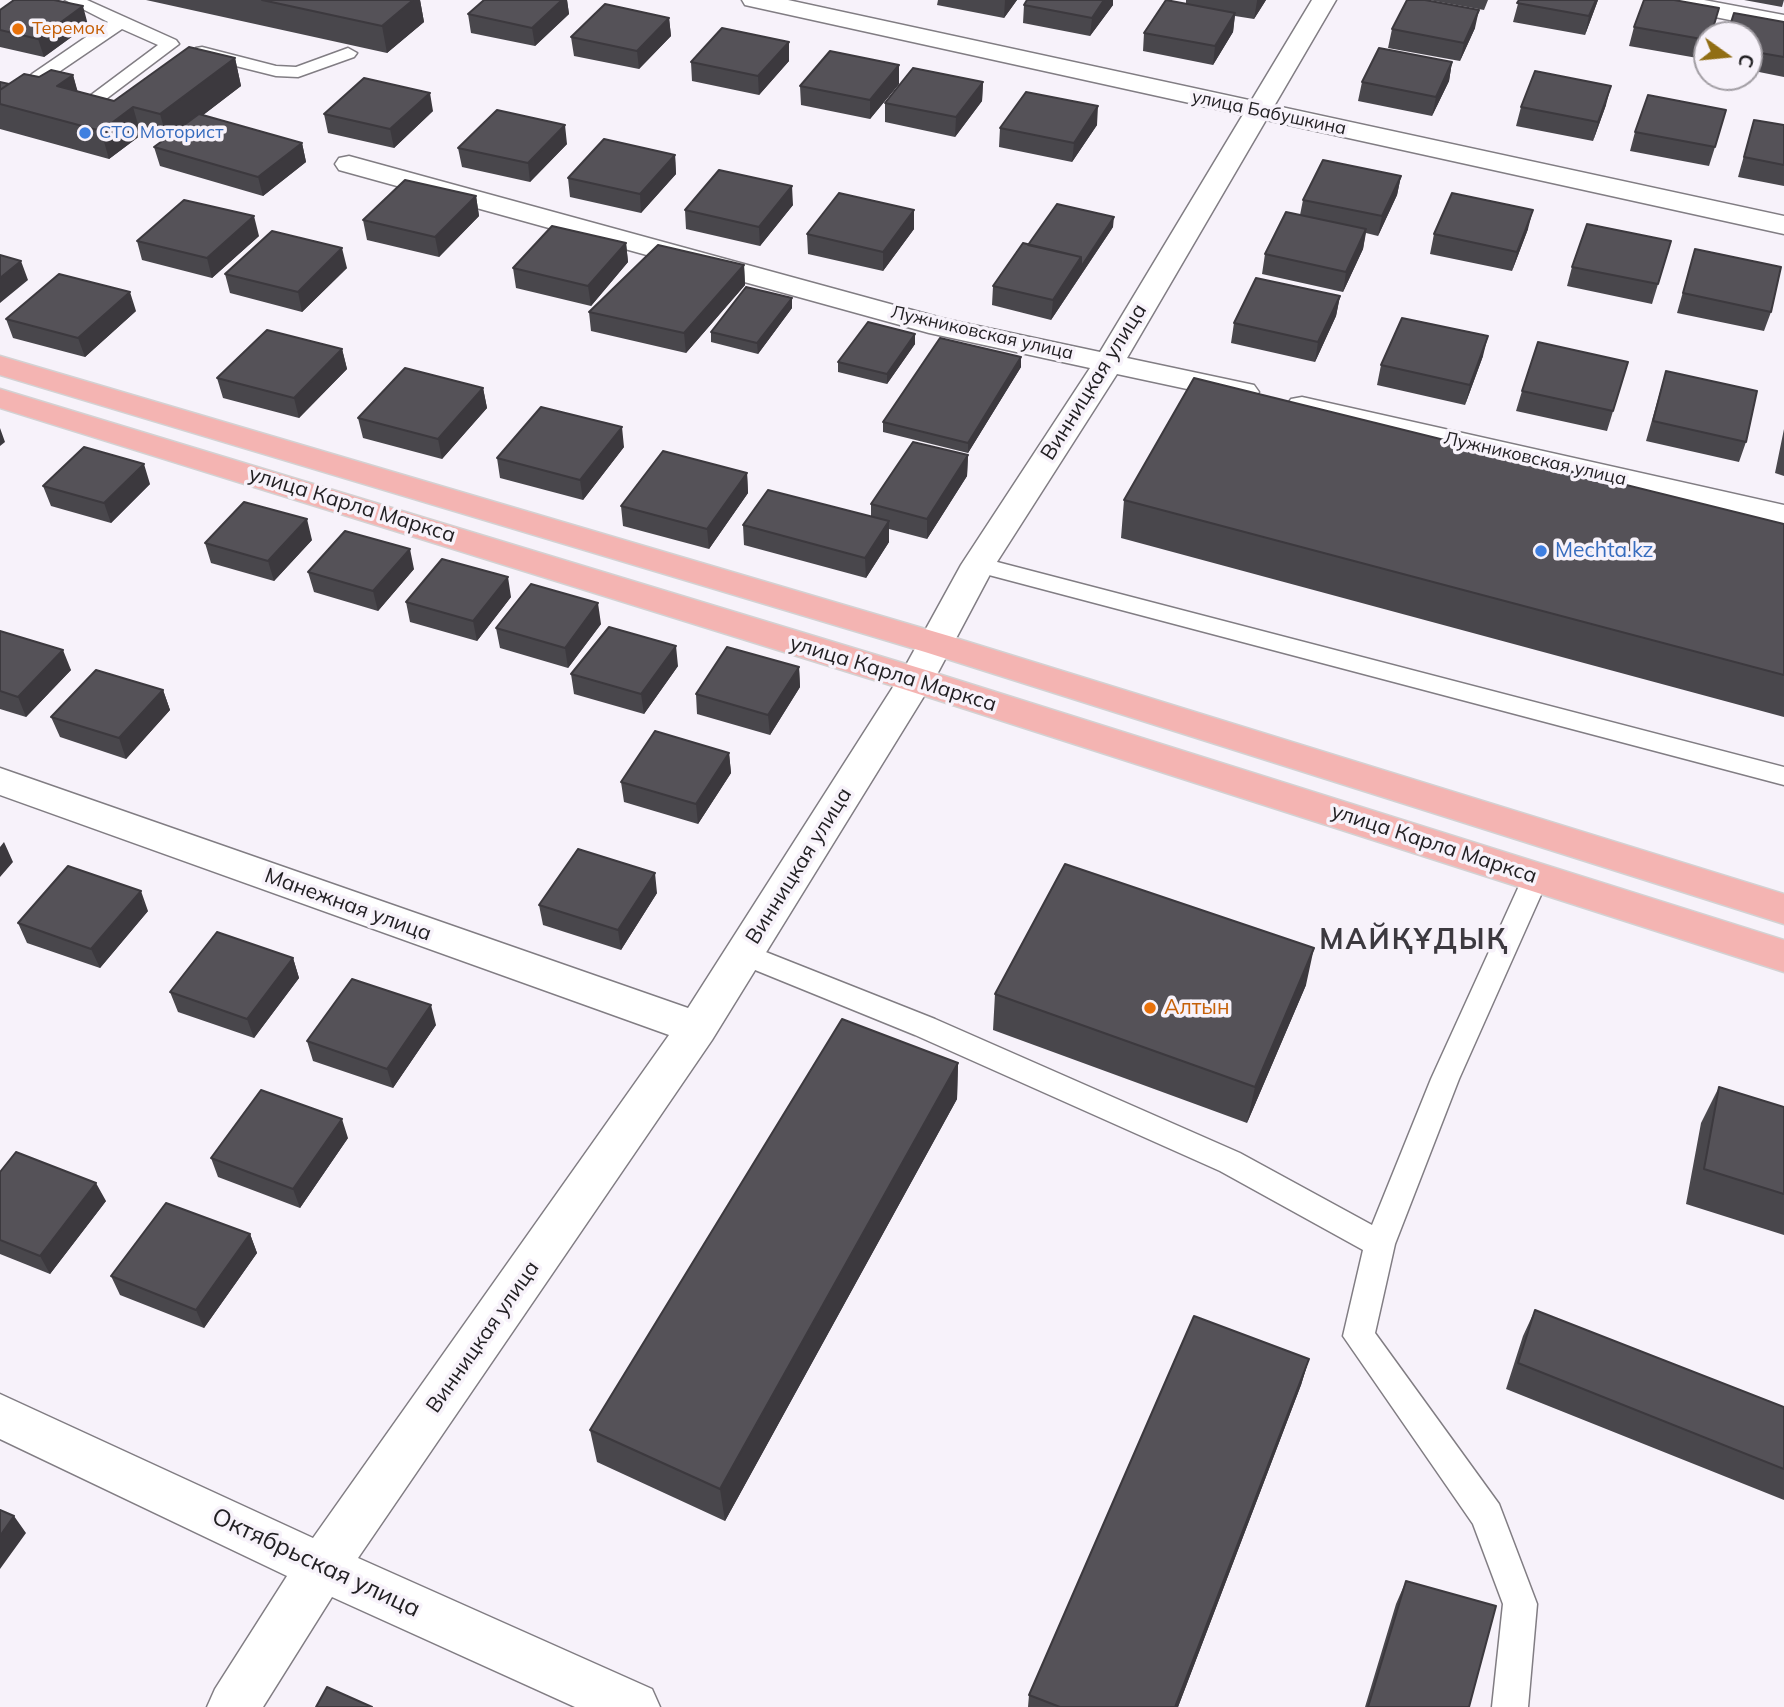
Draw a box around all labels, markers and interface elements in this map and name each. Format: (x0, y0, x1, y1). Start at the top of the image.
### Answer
place label: Теремок (32, 18, 105, 40)
marker: Теремок (10, 21, 26, 37)
north arrow (1693, 21, 1763, 91)
text: С (1733, 52, 1760, 70)
street label: улица Бабушкина (1190, 86, 1348, 140)
place label: СТО Моторист (99, 122, 223, 144)
marker: СТО Моторист (77, 125, 93, 141)
street label: Винницкая улица (1036, 299, 1152, 465)
street label: Лужниковская улица (889, 302, 1075, 364)
street label: Лужниковская улица (1442, 428, 1628, 490)
street label: улица Карла Маркса (246, 462, 458, 548)
place label: Mechta.kz (1555, 538, 1653, 564)
marker: Mechta.kz (1533, 543, 1549, 559)
street label: улица Карла Маркса (787, 631, 999, 717)
street label: Винницкая улица (741, 783, 857, 949)
street label: улица Карла Маркса (1328, 799, 1540, 889)
street label: Манежная улица (261, 863, 435, 947)
district label: МАЙҚҰДЫҚ (1320, 924, 1508, 958)
place label: Алтын (1164, 995, 1229, 1021)
marker: Алтын (1142, 1000, 1158, 1016)
street label: Винницкая улица (421, 1256, 545, 1418)
street label: Октябрьская улица (207, 1502, 425, 1624)

